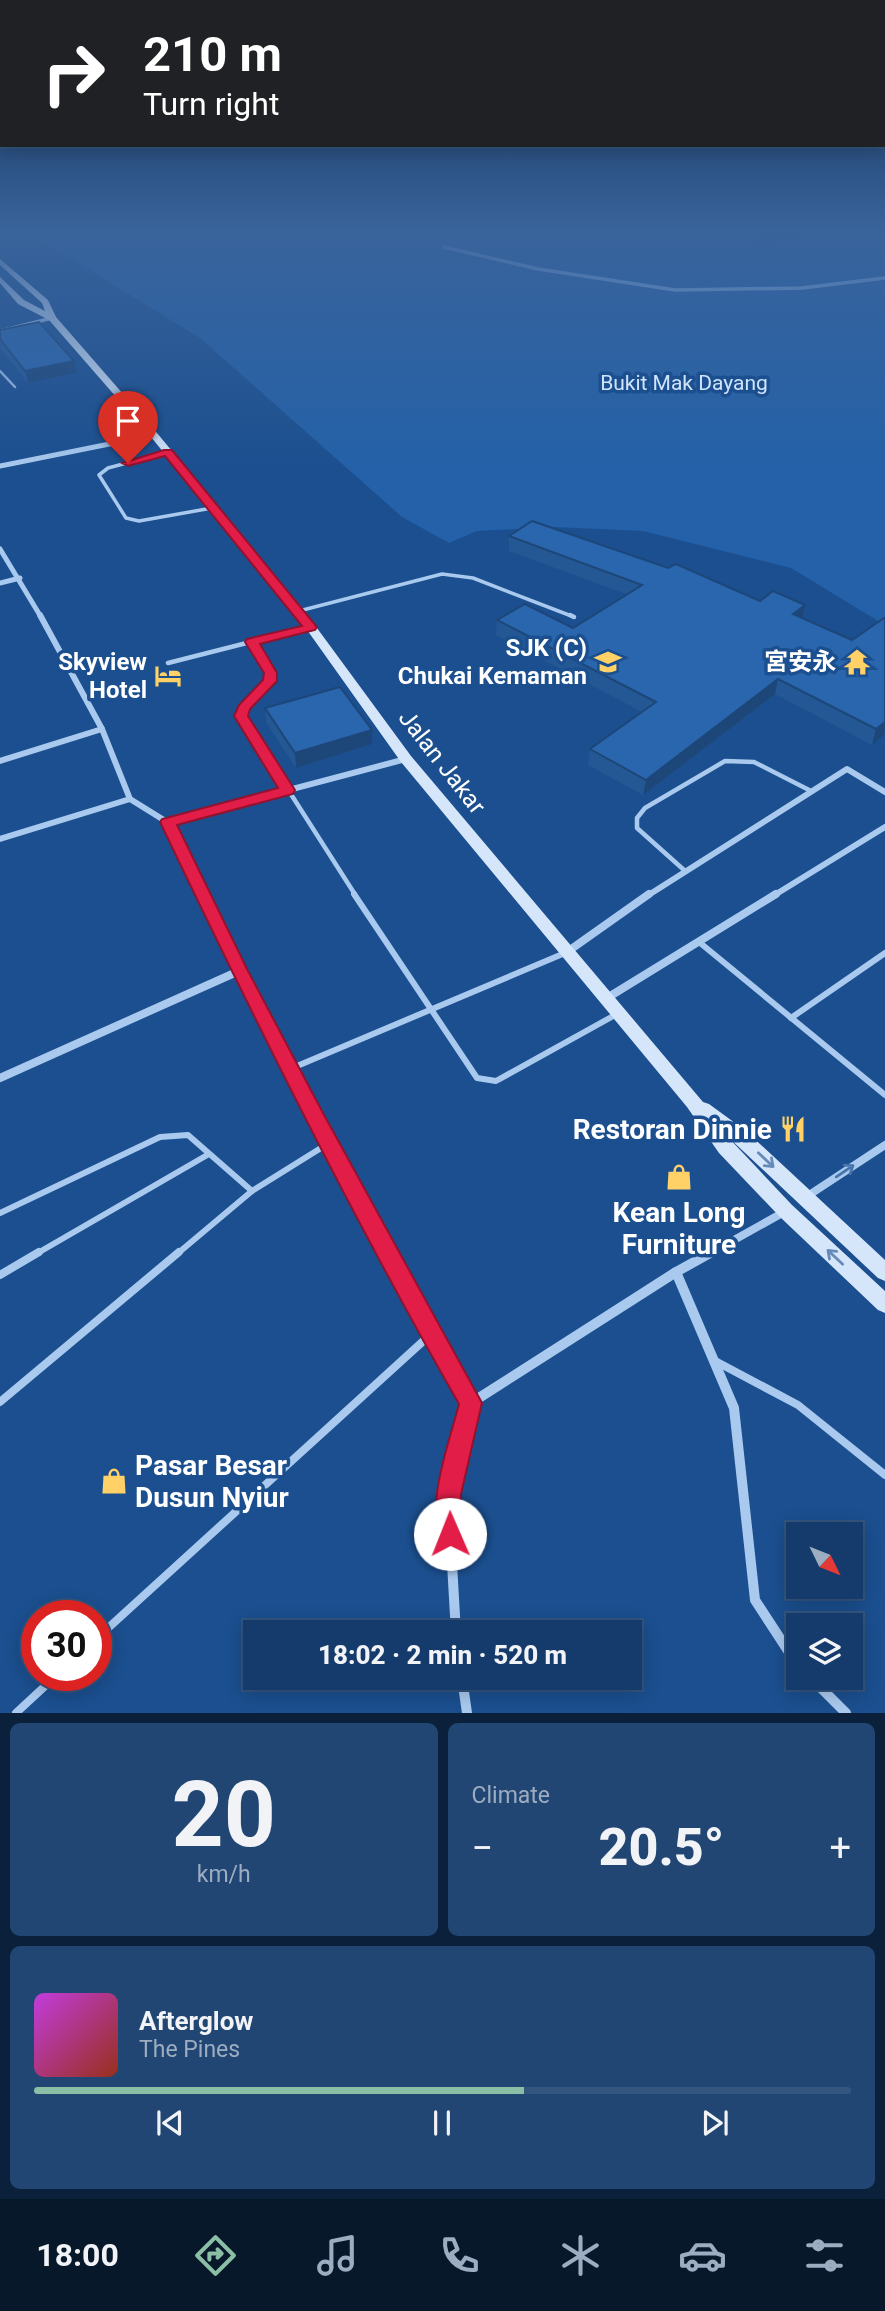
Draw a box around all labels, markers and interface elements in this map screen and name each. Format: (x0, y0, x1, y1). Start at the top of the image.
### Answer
text: 210 m (143, 26, 282, 83)
icon: right (28, 28, 119, 119)
text: Turn right (143, 85, 279, 123)
park label: Bukit Mak Dayang (600, 371, 768, 395)
pin (98, 391, 158, 463)
icon: arrive (109, 402, 147, 440)
place label: SJK (C) Chukai Kemaman (398, 634, 587, 690)
school or university icon: SJK (C) Chukai Kemaman (593, 647, 623, 677)
temple icon: 宮安永 (842, 647, 872, 677)
place label: Skyview Hotel (58, 648, 147, 704)
place label: 宮安永 (764, 648, 836, 676)
hotel icon: Skyview Hotel (153, 661, 183, 691)
street label: Jalan Jakar (393, 705, 491, 819)
place label: Restoran Dinnie (573, 1113, 772, 1146)
restaurant icon: Restoran Dinnie (778, 1114, 808, 1144)
one-way arrow (757, 1152, 775, 1168)
shop icon: Kean Long Furniture (664, 1162, 694, 1192)
one-way arrow (835, 1164, 855, 1178)
place label: Kean Long Furniture (613, 1196, 745, 1261)
one-way arrow (826, 1249, 844, 1265)
place label: Pasar Besar Dusun Nyiur (135, 1449, 289, 1514)
shop icon: Pasar Besar Dusun Nyiur (99, 1466, 129, 1496)
position arrow (413, 1497, 487, 1571)
north arrow (786, 1522, 863, 1600)
map controls (786, 1522, 863, 1690)
speed limit sign: 30 (21, 1600, 112, 1691)
button: layers (786, 1613, 863, 1690)
text: 18:02 · 2 min · 520 m (318, 1640, 567, 1670)
text: 20 (172, 1762, 276, 1868)
text: Climate (472, 1782, 550, 1809)
text: 20.5° (598, 1817, 724, 1878)
text: − (472, 1826, 493, 1870)
text: + (829, 1826, 851, 1870)
text: km/h (197, 1861, 251, 1888)
text: Afterglow (139, 2006, 253, 2036)
text: The Pines (139, 2036, 240, 2063)
icon: previous (151, 2104, 189, 2142)
icon: pause (423, 2104, 461, 2142)
icon: next (696, 2104, 734, 2142)
icon: directions (191, 2231, 240, 2280)
icon: music (313, 2231, 362, 2280)
icon: phone (435, 2231, 484, 2280)
icon: climate (556, 2231, 605, 2280)
icon: car (678, 2231, 727, 2280)
icon: filters (800, 2231, 849, 2280)
text: 18:00 (36, 2236, 119, 2274)

